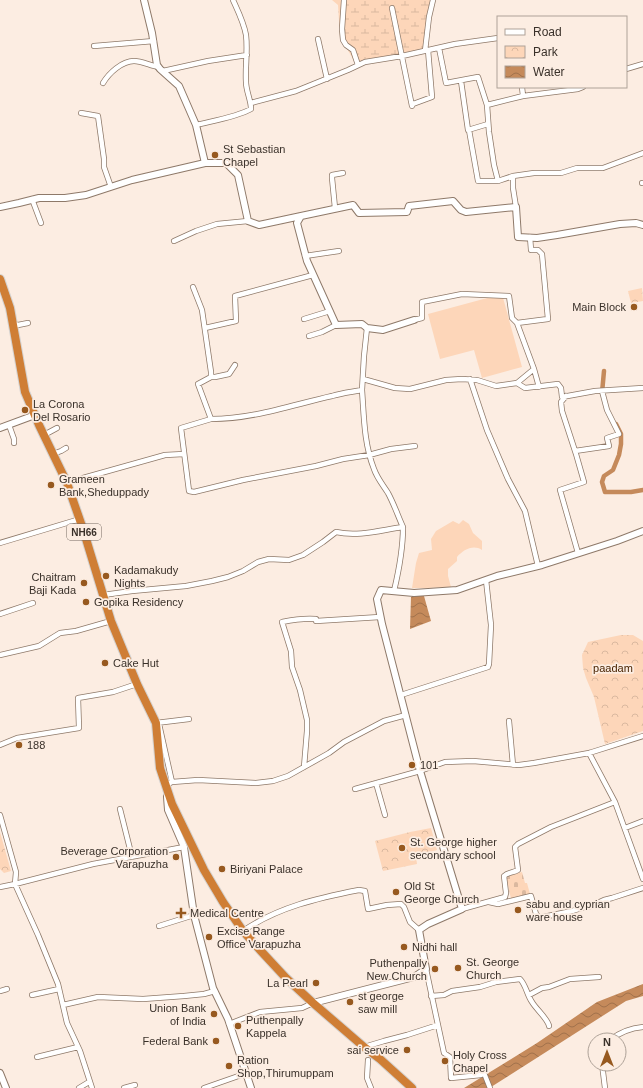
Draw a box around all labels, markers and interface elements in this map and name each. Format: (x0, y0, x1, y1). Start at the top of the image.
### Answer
legend (497, 16, 627, 88)
text: Road (533, 25, 562, 39)
text: Park (533, 45, 559, 59)
text: Water (533, 65, 565, 79)
place label: St Sebastian Chapel (223, 143, 285, 168)
marker: St Sebastian Chapel (210, 150, 220, 160)
place label: Main Block (572, 301, 627, 313)
marker: Main Block (629, 302, 639, 312)
place label: La Corona Del Rosario (33, 398, 90, 423)
marker: La Corona Del Rosario (20, 405, 30, 415)
place label: Grameen Bank,Sheduppady (59, 473, 149, 498)
marker: Grameen Bank,Sheduppady (46, 480, 56, 490)
road number: NH66 (67, 524, 101, 540)
place label: Kadamakudy Nights (114, 564, 179, 589)
place label: Chaitram Baji Kada (29, 571, 77, 596)
marker: Kadamakudy Nights (101, 571, 111, 581)
marker: Chaitram Baji Kada (79, 578, 89, 588)
place label: Gopika Residency (94, 596, 184, 608)
marker: Gopika Residency (81, 597, 91, 607)
place label: Cake Hut (113, 657, 159, 669)
marker: Cake Hut (100, 658, 110, 668)
park label: paadam (593, 662, 633, 674)
place label: 188 (27, 739, 45, 751)
marker: 188 (14, 740, 24, 750)
place label: 101 (420, 759, 438, 771)
marker: 101 (407, 760, 417, 770)
place label: St. George higher secondary school (410, 836, 497, 861)
marker: St. George higher secondary school (397, 843, 407, 853)
place label: Beverage Corporation Varapuzha (60, 845, 169, 870)
marker: Beverage Corporation Varapuzha (171, 852, 181, 862)
place label: Biriyani Palace (230, 863, 303, 875)
marker: Biriyani Palace (217, 864, 227, 874)
place label: Old St George Church (404, 880, 479, 905)
marker: Old St George Church (391, 887, 401, 897)
place label: sabu and cyprian ware house (525, 898, 610, 923)
marker: sabu and cyprian ware house (513, 905, 523, 915)
marker: Medical Centre (175, 907, 187, 919)
place label: Medical Centre (190, 907, 264, 919)
place label: Excise Range Office Varapuzha (217, 925, 302, 950)
marker: Excise Range Office Varapuzha (204, 932, 214, 942)
place label: Nidhi hall (412, 941, 457, 953)
marker: Nidhi hall (399, 942, 409, 952)
place label: St. George Church (466, 956, 519, 981)
place label: Puthenpally New Church (366, 957, 427, 982)
marker: St. George Church (453, 963, 463, 973)
marker: Puthenpally New Church (430, 964, 440, 974)
place label: La Pearl (267, 977, 308, 989)
marker: La Pearl (311, 978, 321, 988)
place label: st george saw mill (358, 990, 404, 1015)
marker: st george saw mill (345, 997, 355, 1007)
place label: Union Bank of India (149, 1002, 207, 1027)
marker: Union Bank of India (209, 1009, 219, 1019)
place label: Puthenpally Kappela (246, 1014, 304, 1039)
marker: Puthenpally Kappela (233, 1021, 243, 1031)
north arrow (587, 1032, 627, 1072)
place label: Federal Bank (143, 1035, 208, 1047)
marker: Federal Bank (211, 1036, 221, 1046)
text: N (603, 1036, 611, 1048)
place label: sai service (347, 1044, 399, 1056)
marker: sai service (402, 1045, 412, 1055)
place label: Holy Cross Chapel (453, 1049, 507, 1074)
place label: Ration Shop,Thirumuppam (237, 1054, 334, 1079)
marker: Holy Cross Chapel (440, 1056, 450, 1066)
marker: Ration Shop,Thirumuppam (224, 1061, 234, 1071)

